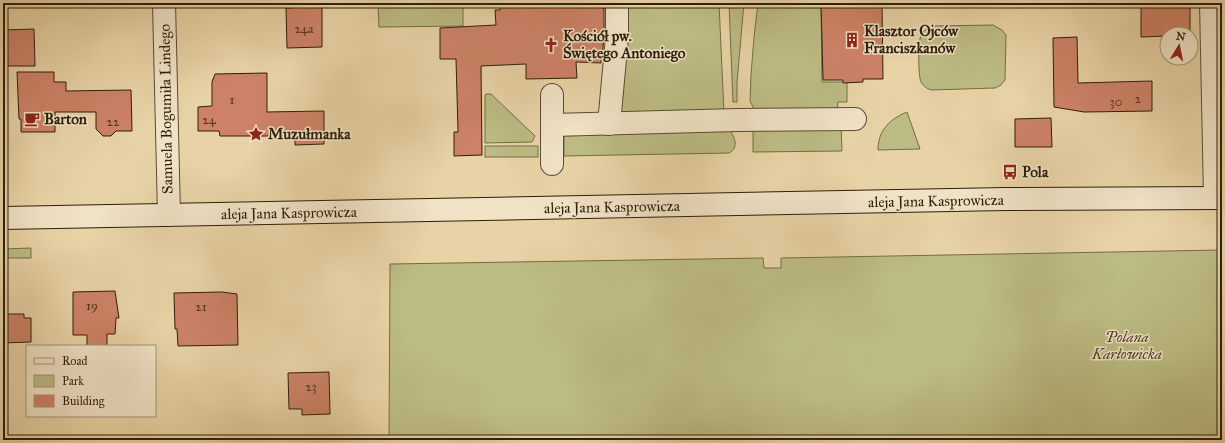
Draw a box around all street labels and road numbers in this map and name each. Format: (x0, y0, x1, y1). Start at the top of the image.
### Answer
street label: Samuela Bogumiła Lindego (156, 23, 176, 194)
street label: aleja Jana Kasprowicza (868, 191, 1005, 212)
street label: aleja Jana Kasprowicza (544, 197, 681, 218)
street label: aleja Jana Kasprowicza (221, 203, 358, 224)

